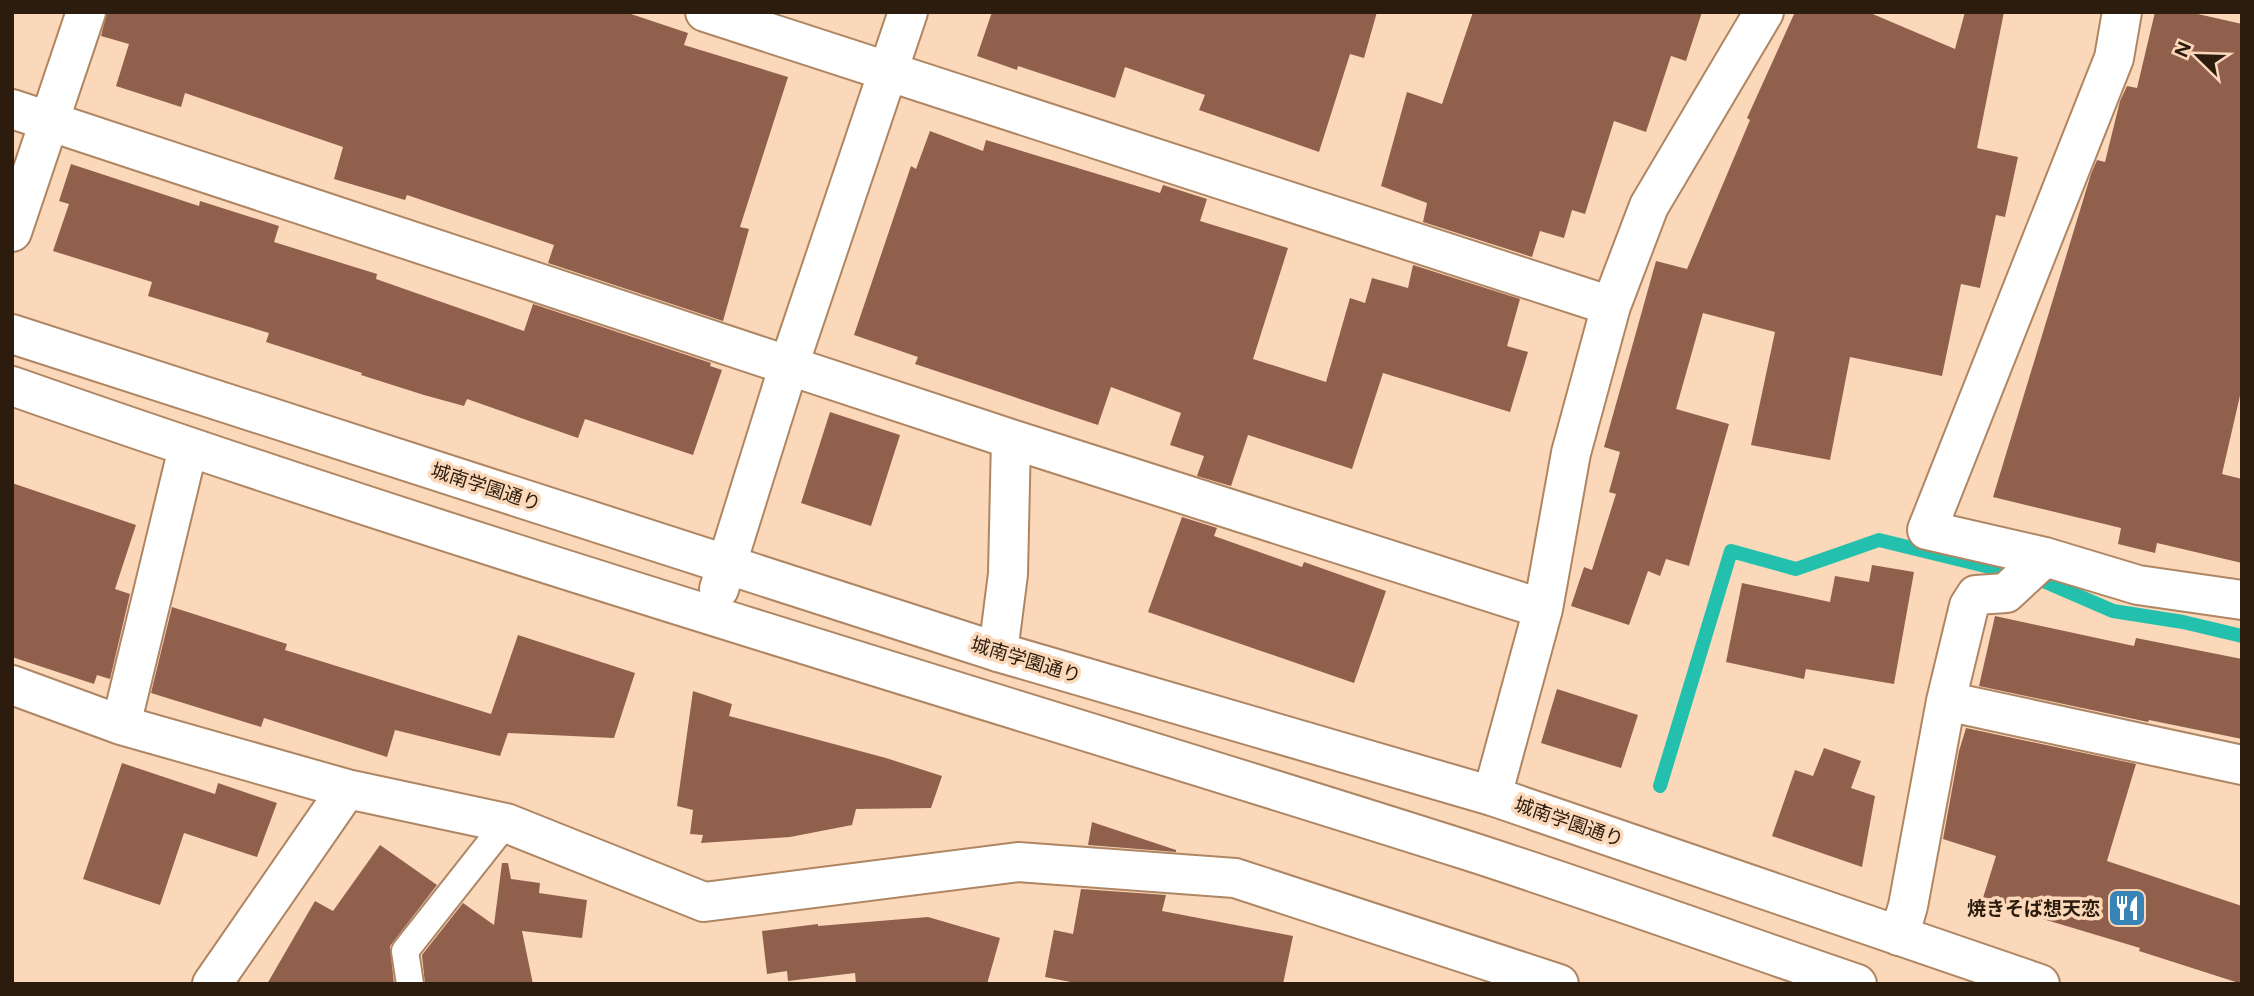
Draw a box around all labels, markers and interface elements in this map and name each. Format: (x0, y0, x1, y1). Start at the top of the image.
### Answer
north arrow (2163, 21, 2233, 91)
text: N (2169, 38, 2196, 61)
street label: 城南学園通り (428, 458, 544, 516)
street label: 城南学園通り (968, 632, 1084, 688)
street label: 城南学園通り (1511, 793, 1627, 851)
restaurant icon: 焼きそば想天恋 (2106, 887, 2148, 929)
place label: 焼きそば想天恋 (1967, 897, 2100, 920)

